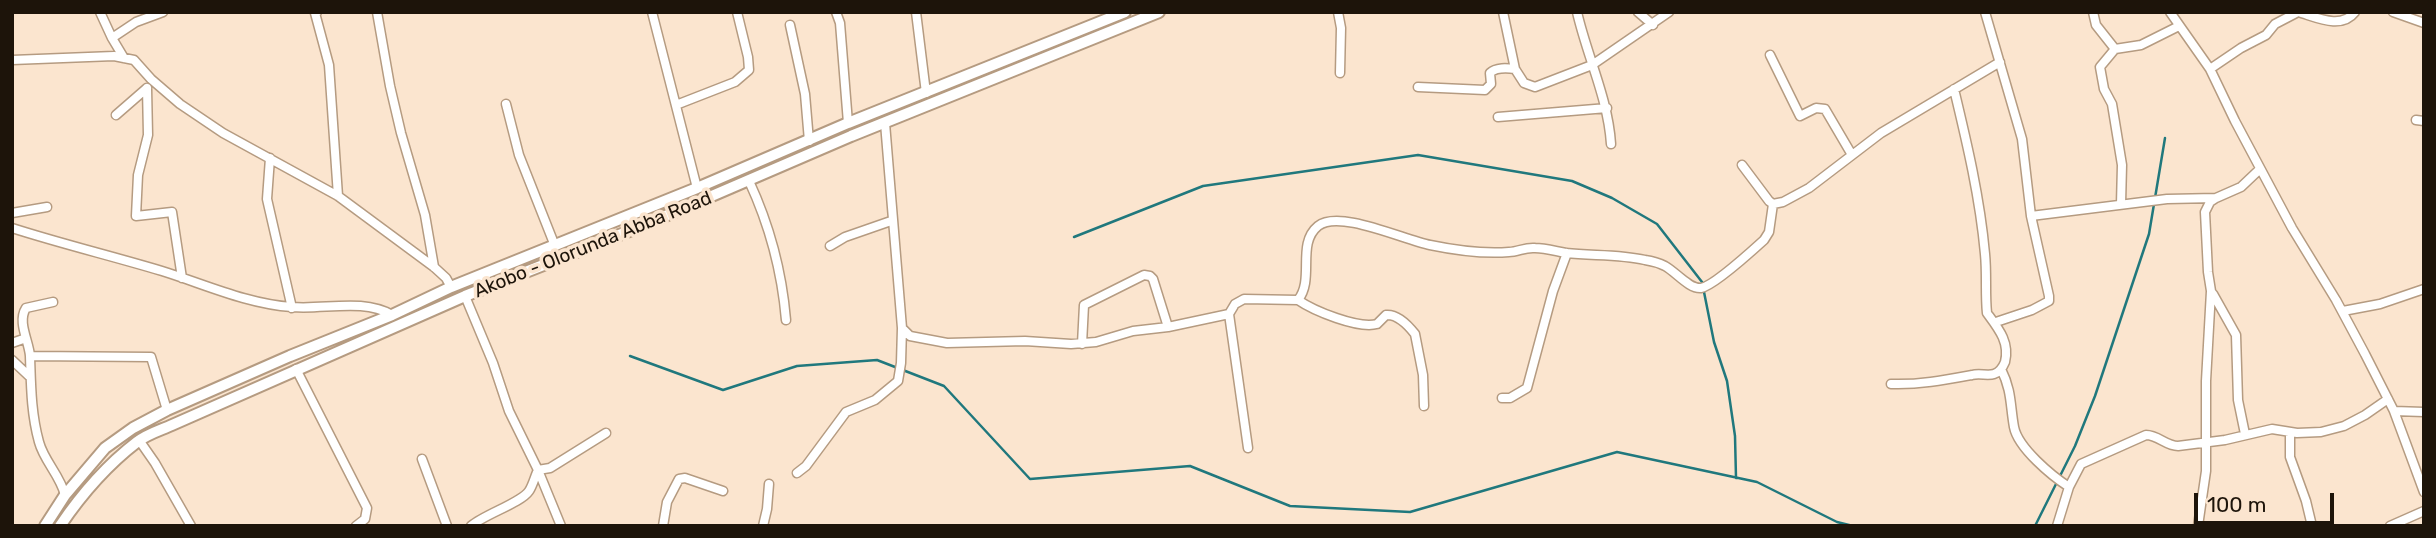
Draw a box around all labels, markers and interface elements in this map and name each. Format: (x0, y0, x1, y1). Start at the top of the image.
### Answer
street label: Akobo - Olorunda Abba Road (471, 187, 715, 303)
scale bar (2198, 478, 2338, 522)
text: 100 m (2207, 492, 2266, 517)

